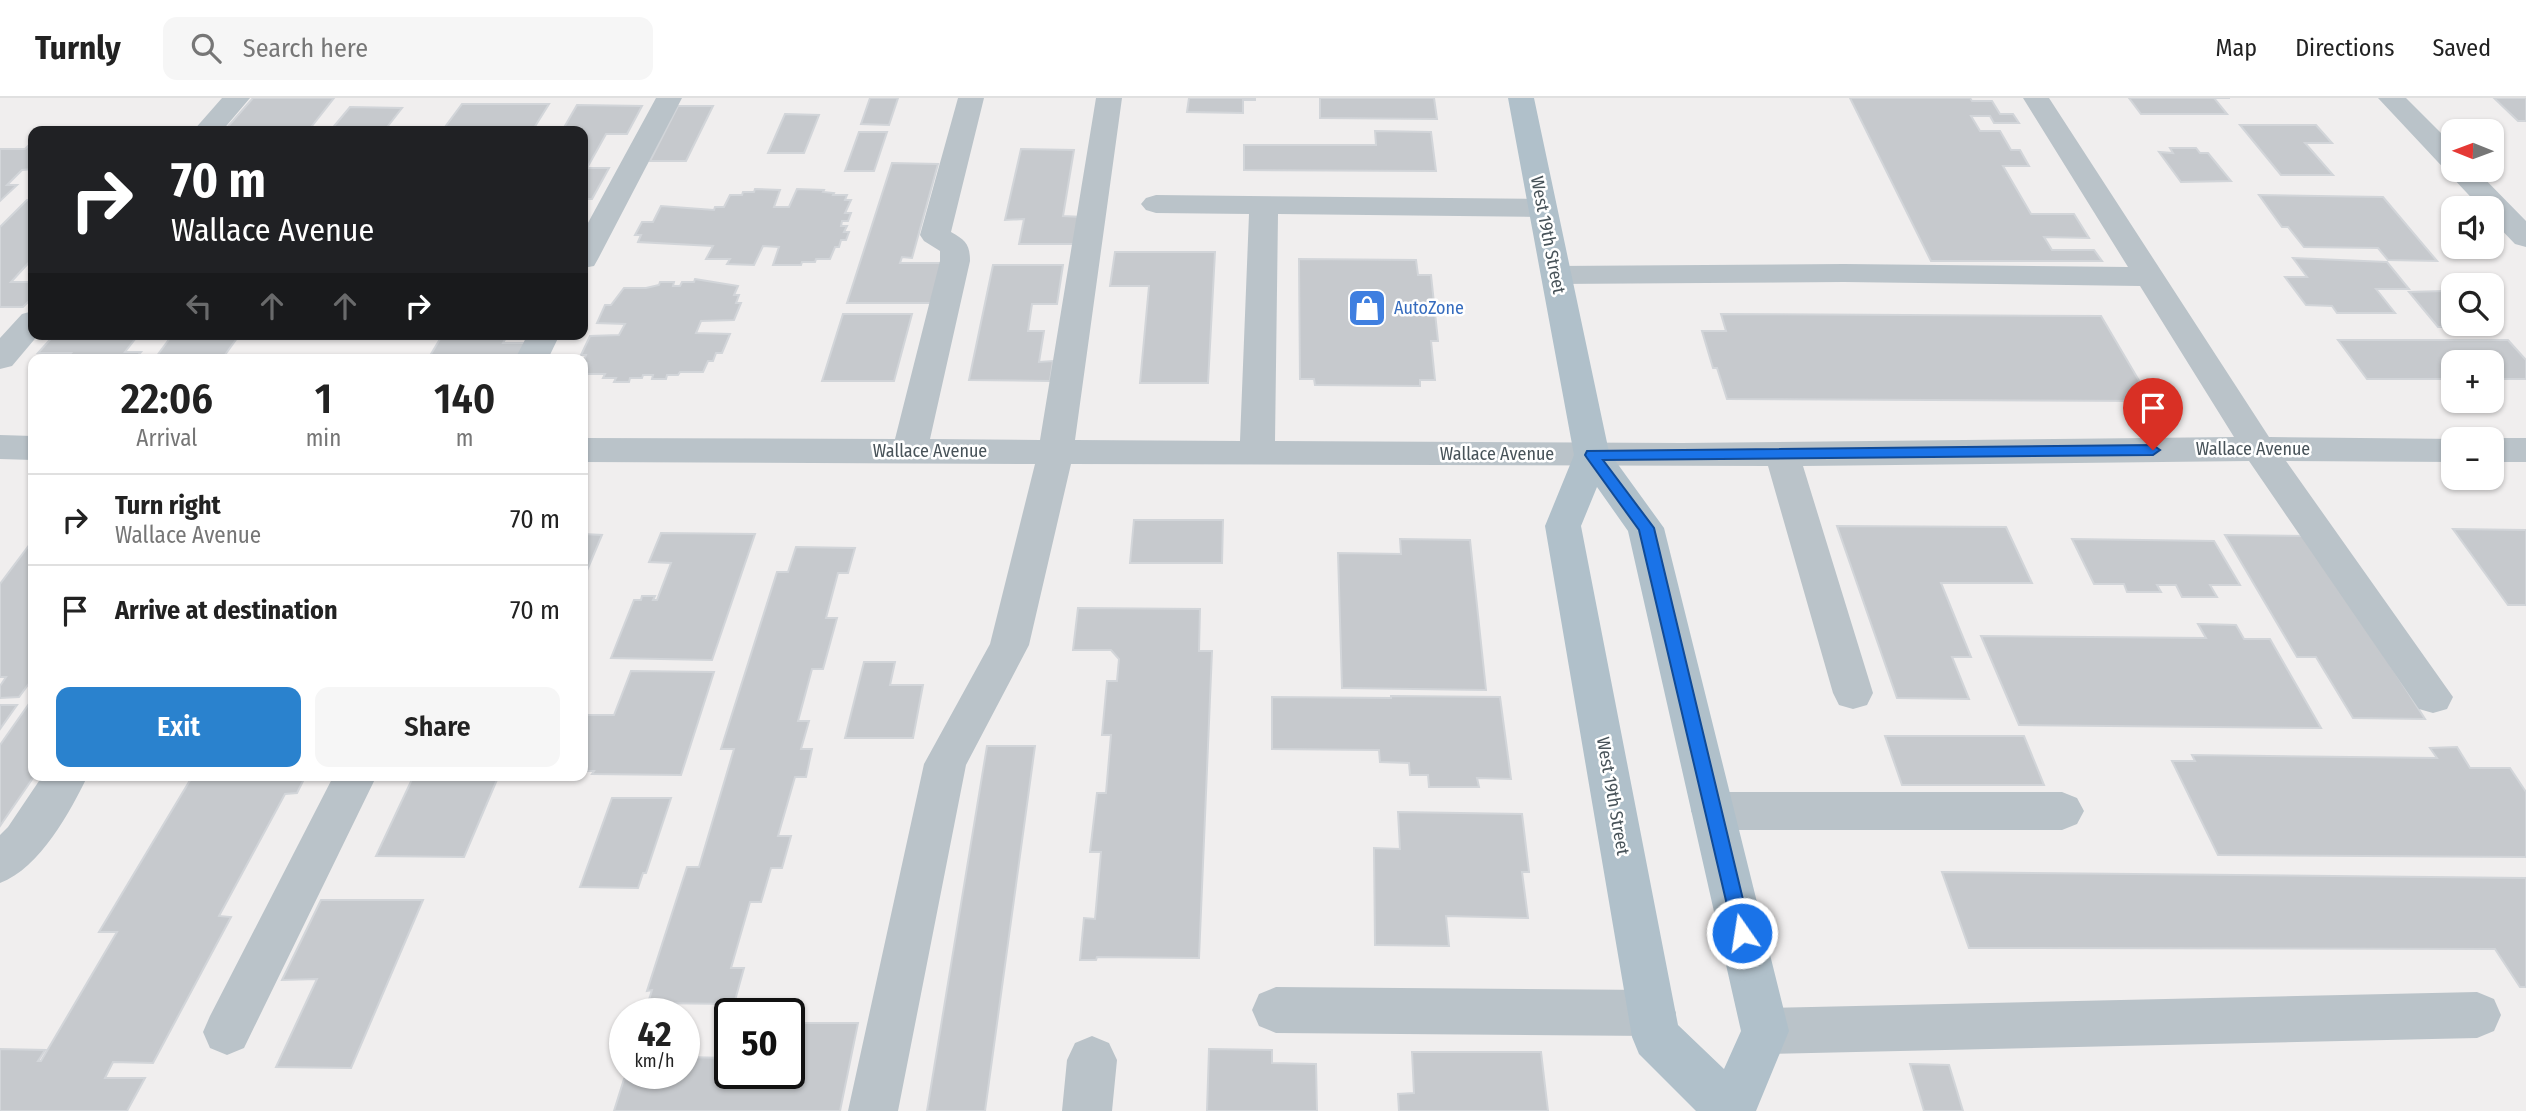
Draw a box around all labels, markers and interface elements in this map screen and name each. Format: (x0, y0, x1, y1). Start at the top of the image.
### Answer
search box (163, 17, 653, 80)
text: Turnly (35, 28, 121, 68)
icon: search (187, 29, 225, 67)
text: Search here (243, 33, 368, 64)
text: Map (2216, 34, 2257, 62)
text: Directions (2295, 34, 2394, 62)
text: Saved (2432, 34, 2491, 62)
north arrow (2441, 119, 2504, 182)
map controls (2441, 119, 2504, 490)
text: 70 m (171, 151, 266, 210)
icon: right (56, 154, 147, 245)
street label: West 19th Street (1526, 174, 1570, 296)
button: sound (2441, 196, 2504, 259)
text: Wallace Avenue (171, 211, 374, 249)
button: search (2441, 273, 2504, 336)
icon: left (180, 287, 218, 325)
icon: ahead (253, 287, 291, 325)
icon: ahead (326, 287, 364, 325)
icon: right (399, 287, 437, 325)
shop icon: AutoZone (1346, 287, 1388, 329)
place label: AutoZone (1394, 297, 1464, 319)
button: + (2441, 350, 2504, 413)
text: 22:06 (121, 374, 213, 424)
text: 1 (315, 374, 332, 424)
text: 140 (434, 374, 495, 424)
pin (2123, 378, 2183, 450)
icon: arrive (2134, 389, 2172, 427)
text: Arrival (136, 424, 197, 452)
text: min (306, 424, 341, 452)
text: m (456, 424, 473, 452)
button: − (2441, 427, 2504, 490)
street label: Wallace Avenue (2196, 438, 2310, 460)
street label: Wallace Avenue (873, 440, 987, 462)
street label: Wallace Avenue (1440, 443, 1554, 465)
text: Turn right (115, 490, 221, 521)
icon: right (56, 501, 94, 539)
text: 70 m (510, 504, 560, 535)
text: Wallace Avenue (115, 521, 261, 549)
icon: arrive (56, 592, 94, 630)
text: Arrive at destination (115, 595, 338, 626)
text: 70 m (510, 595, 560, 626)
button: Exit (56, 687, 301, 767)
button: Share (315, 687, 560, 767)
street label: West 19th Street (1592, 735, 1634, 857)
position arrow (1705, 896, 1779, 970)
speed limit sign: 50 (714, 998, 805, 1089)
text: 42 (638, 1013, 671, 1055)
text: km/h (634, 1050, 675, 1072)

